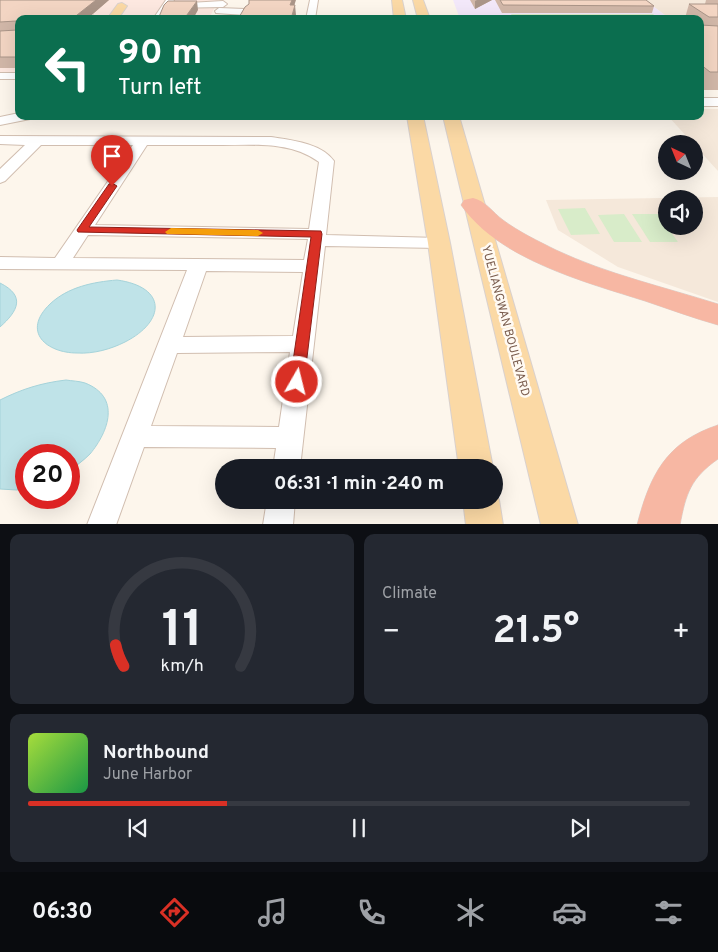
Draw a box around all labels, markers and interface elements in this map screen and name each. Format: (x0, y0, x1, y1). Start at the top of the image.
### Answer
text: 90 m (118, 32, 202, 76)
icon: left (35, 35, 100, 100)
text: Turn left (118, 75, 201, 102)
pin (91, 135, 133, 186)
north arrow (658, 135, 702, 180)
map controls (658, 135, 703, 235)
icon: arrive (98, 142, 126, 170)
button: sound (658, 190, 703, 235)
street label: YUELIANGWAN BOULEVARD (477, 244, 533, 398)
position arrow (270, 355, 322, 407)
speed limit sign: 20 (15, 444, 80, 509)
text: 06:31 · 1 min · 240 m (274, 472, 444, 496)
text: Climate (382, 584, 437, 604)
text: 11 (161, 599, 203, 665)
text: 21.5° (493, 608, 579, 657)
text: − (382, 615, 400, 651)
text: + (672, 615, 690, 651)
text: km/h (160, 655, 204, 678)
text: Northbound (103, 741, 209, 765)
text: June Harbor (103, 765, 192, 785)
icon: previous (124, 814, 152, 842)
icon: pause (345, 814, 373, 842)
icon: next (566, 814, 594, 842)
icon: directions (157, 895, 192, 930)
icon: music (255, 895, 290, 930)
icon: phone (354, 895, 389, 930)
icon: climate (453, 895, 488, 930)
icon: car (552, 895, 587, 930)
icon: filters (651, 895, 686, 930)
text: 06:30 (32, 899, 93, 926)

